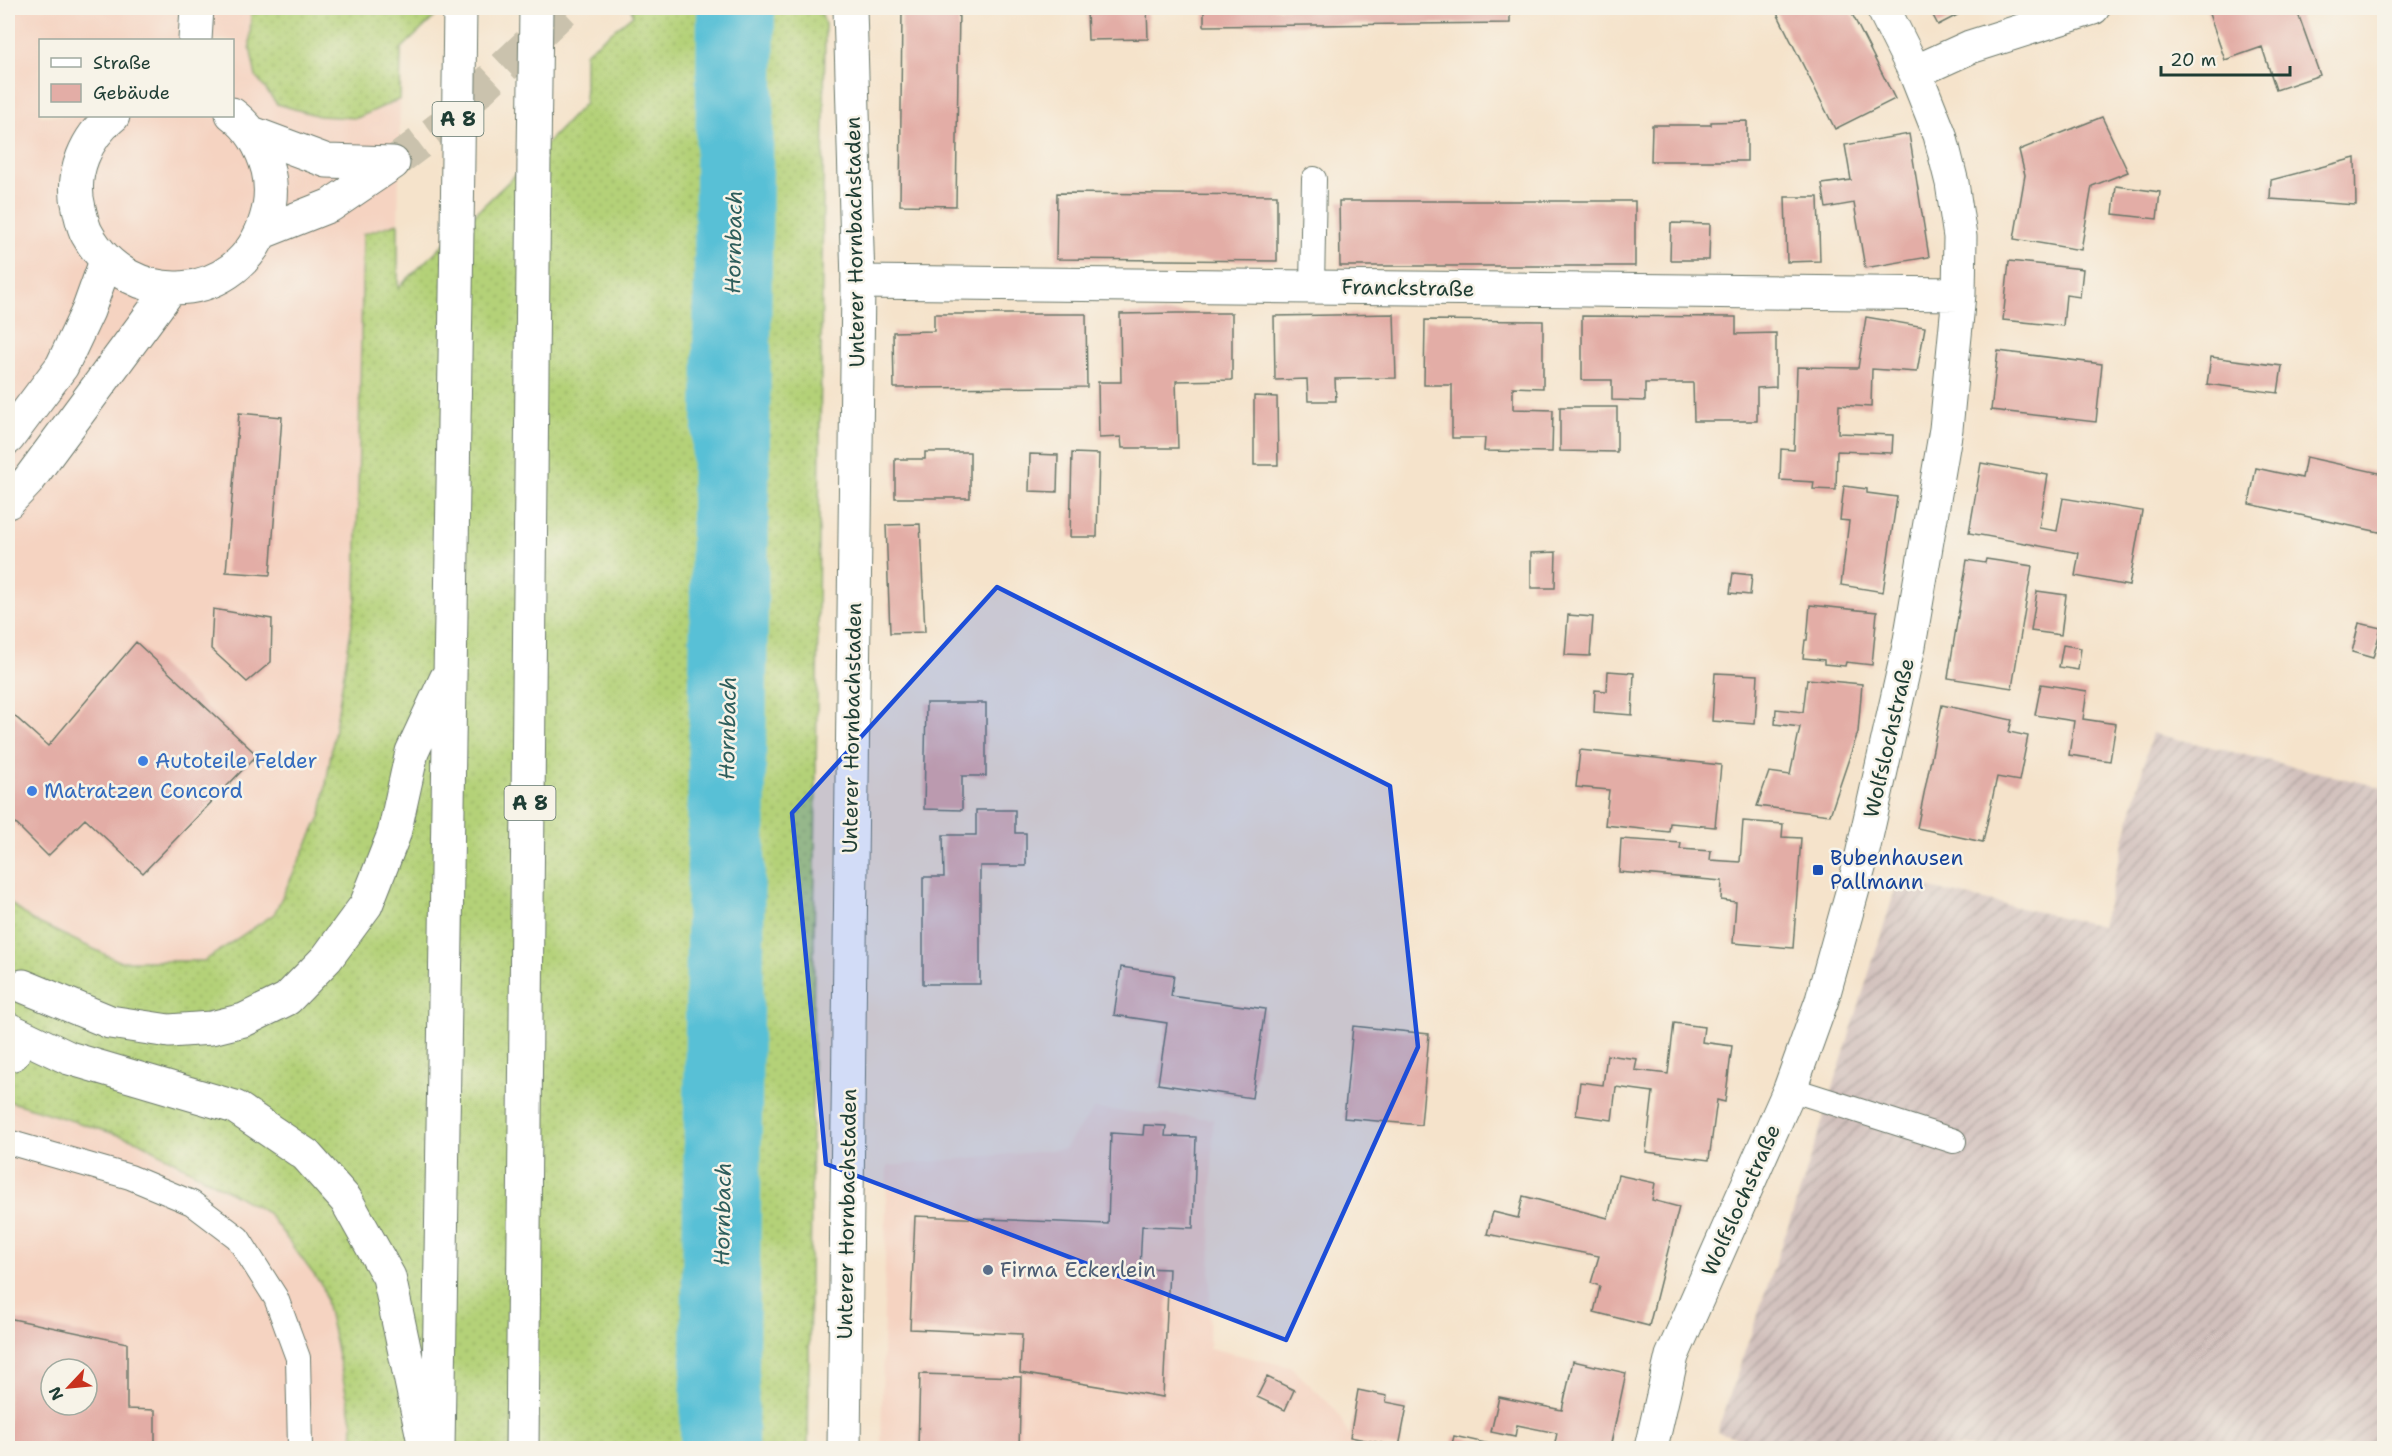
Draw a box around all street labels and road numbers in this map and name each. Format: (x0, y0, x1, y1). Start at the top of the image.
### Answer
road number: A 8 (432, 102, 484, 136)
street label: Unterer Hornbachstaden (839, 116, 871, 368)
street label: Franckstraße (1341, 273, 1475, 303)
street label: Unterer Hornbachstaden (836, 602, 868, 854)
street label: Wolfslochstraße (1857, 655, 1921, 821)
road number: A 8 (504, 786, 556, 820)
street label: Unterer Hornbachstaden (831, 1088, 863, 1340)
street label: Wolfslochstraße (1695, 1120, 1787, 1280)

